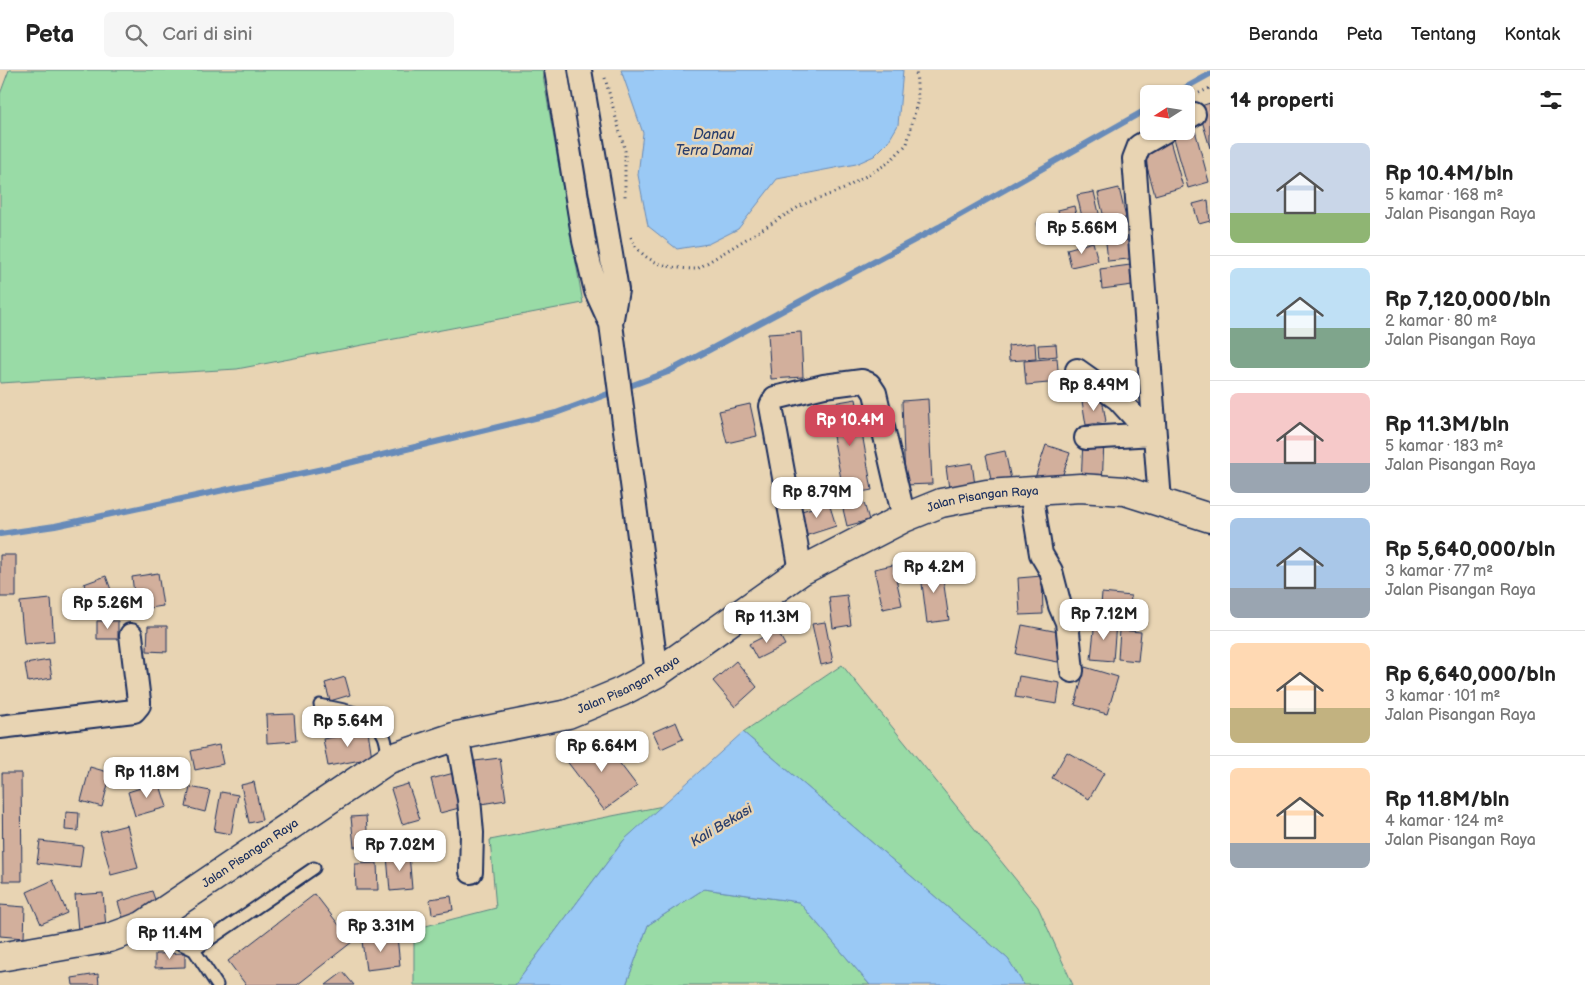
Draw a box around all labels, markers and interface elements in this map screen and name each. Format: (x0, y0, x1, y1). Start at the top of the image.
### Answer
search box (104, 12, 454, 57)
text: Peta (25, 20, 74, 49)
icon: search (122, 21, 150, 49)
text: Cari di sini (162, 23, 252, 46)
text: Beranda (1248, 24, 1318, 45)
text: Peta (1346, 24, 1383, 45)
text: Tentang (1411, 24, 1476, 45)
text: Kontak (1504, 24, 1560, 45)
north arrow (1140, 85, 1195, 140)
map controls (1140, 85, 1195, 140)
icon: filters (1537, 86, 1565, 114)
text: 14 properti (1230, 88, 1334, 113)
water label: Danau Terra Damai (676, 126, 753, 159)
text: Rp 10.4M/bln (1385, 161, 1514, 186)
icon: home (1270, 163, 1330, 223)
text: 5 kamar · 168 m² (1385, 186, 1503, 205)
text: Jalan Pisangan Raya (1385, 205, 1536, 224)
pin: Rp 5.66M (1030, 212, 1134, 255)
text: Rp 5.66M (1047, 219, 1117, 238)
text: Rp 7,120,000/bln (1385, 287, 1551, 312)
icon: home (1270, 288, 1330, 348)
text: 2 kamar · 80 m² (1385, 312, 1497, 331)
text: Jalan Pisangan Raya (1385, 331, 1536, 350)
pin: Rp 8.49M (1042, 370, 1146, 412)
text: Rp 8.49M (1059, 376, 1129, 395)
pin: Rp 10.4M (798, 404, 902, 447)
text: Rp 10.4M (816, 411, 884, 430)
text: Rp 11.3M/bln (1385, 412, 1509, 437)
icon: home (1270, 413, 1330, 473)
text: 5 kamar · 183 m² (1385, 437, 1503, 456)
text: Jalan Pisangan Raya (1385, 456, 1536, 475)
pin: Rp 8.79M (765, 476, 869, 519)
text: Rp 8.79M (782, 483, 852, 502)
street label: Jalan Pisangan Raya (925, 484, 1039, 516)
text: Rp 5,640,000/bln (1385, 537, 1555, 562)
icon: home (1270, 538, 1330, 598)
pin: Rp 4.2M (888, 552, 980, 594)
text: Rp 4.2M (904, 558, 964, 577)
text: 3 kamar · 77 m² (1385, 562, 1493, 581)
text: Jalan Pisangan Raya (1385, 581, 1536, 600)
pin: Rp 5.26M (56, 588, 160, 630)
text: Rp 5.26M (73, 594, 143, 613)
pin: Rp 7.12M (1052, 598, 1156, 641)
pin: Rp 11.3M (715, 602, 819, 644)
text: Rp 7.12M (1071, 605, 1137, 624)
text: Rp 11.3M (735, 608, 799, 627)
street label: Jalan Pisangan Raya (575, 652, 683, 717)
text: Rp 6,640,000/bln (1385, 662, 1556, 687)
icon: home (1270, 663, 1330, 723)
text: 3 kamar · 101 m² (1385, 687, 1501, 706)
pin: Rp 5.64M (296, 706, 400, 748)
text: Jalan Pisangan Raya (1385, 706, 1536, 725)
text: Rp 5.64M (313, 712, 383, 731)
pin: Rp 6.64M (550, 730, 654, 773)
text: Rp 6.64M (567, 737, 637, 756)
pin: Rp 11.8M (95, 756, 199, 799)
text: Rp 11.8M (115, 763, 179, 782)
text: Rp 11.8M/bln (1385, 787, 1510, 812)
icon: home (1270, 788, 1330, 848)
water label: Kali Bekasi (687, 800, 756, 851)
text: 4 kamar · 124 m² (1385, 812, 1504, 831)
street label: Jalan Pisangan Raya (199, 815, 301, 891)
pin: Rp 7.02M (348, 830, 452, 872)
text: Jalan Pisangan Raya (1385, 831, 1536, 850)
text: Rp 7.02M (365, 836, 435, 855)
pin: Rp 3.31M (329, 910, 433, 953)
text: Rp 3.31M (347, 917, 415, 936)
pin: Rp 11.4M (118, 918, 222, 960)
text: Rp 11.4M (138, 924, 202, 943)

